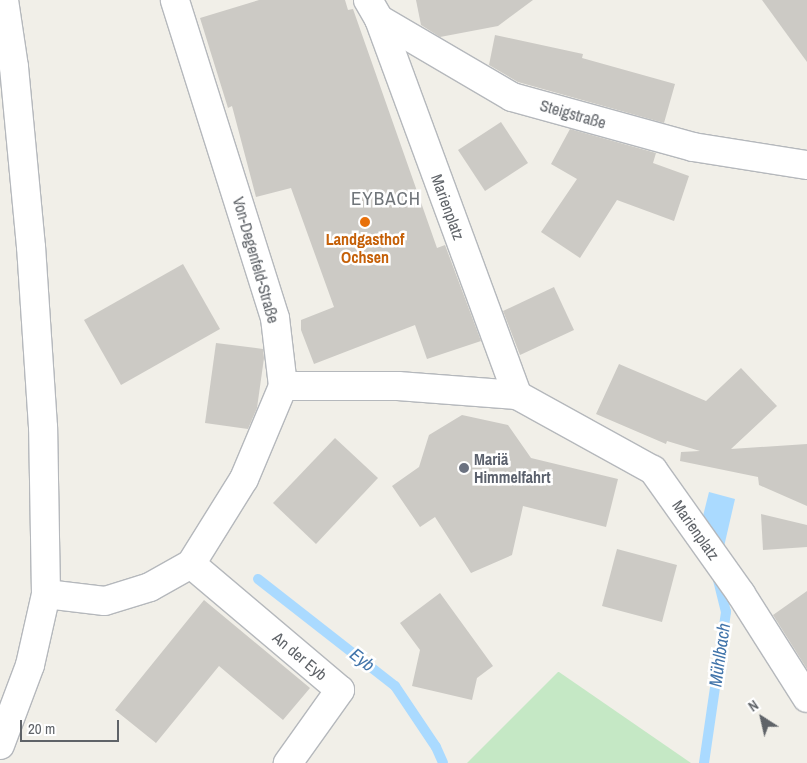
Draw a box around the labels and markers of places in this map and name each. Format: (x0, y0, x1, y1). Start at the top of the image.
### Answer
marker: Landgasthof Ochsen (359, 216, 371, 228)
place label: Landgasthof Ochsen (326, 229, 404, 267)
place label: Mariä Himmelfahrt (474, 449, 551, 487)
marker: Mariä Himmelfahrt (458, 462, 470, 474)

